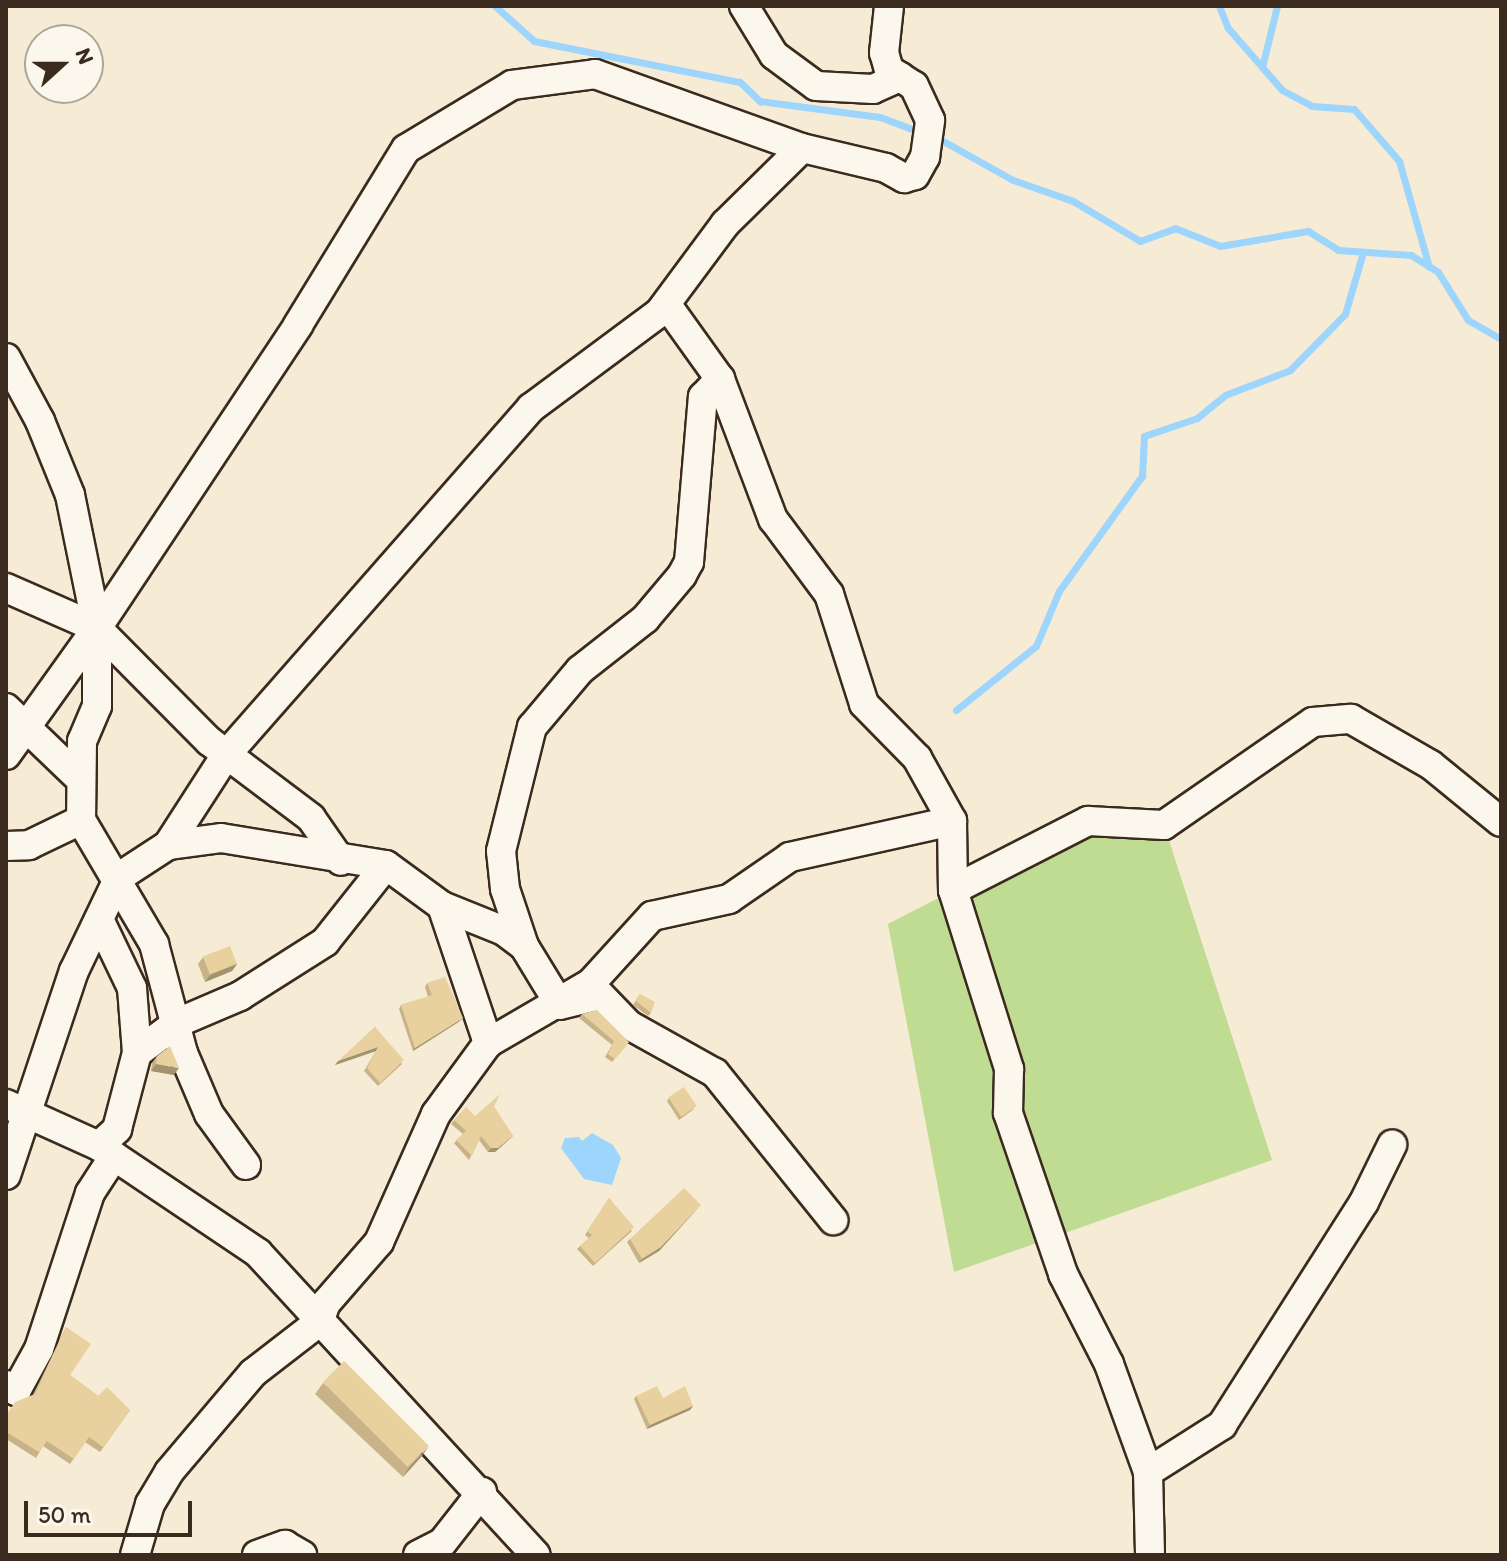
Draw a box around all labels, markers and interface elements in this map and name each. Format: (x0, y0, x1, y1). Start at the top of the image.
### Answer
north arrow (24, 24, 104, 104)
text: N (70, 44, 100, 68)
scale bar (28, 1485, 196, 1535)
text: 50 m (38, 1500, 91, 1529)

